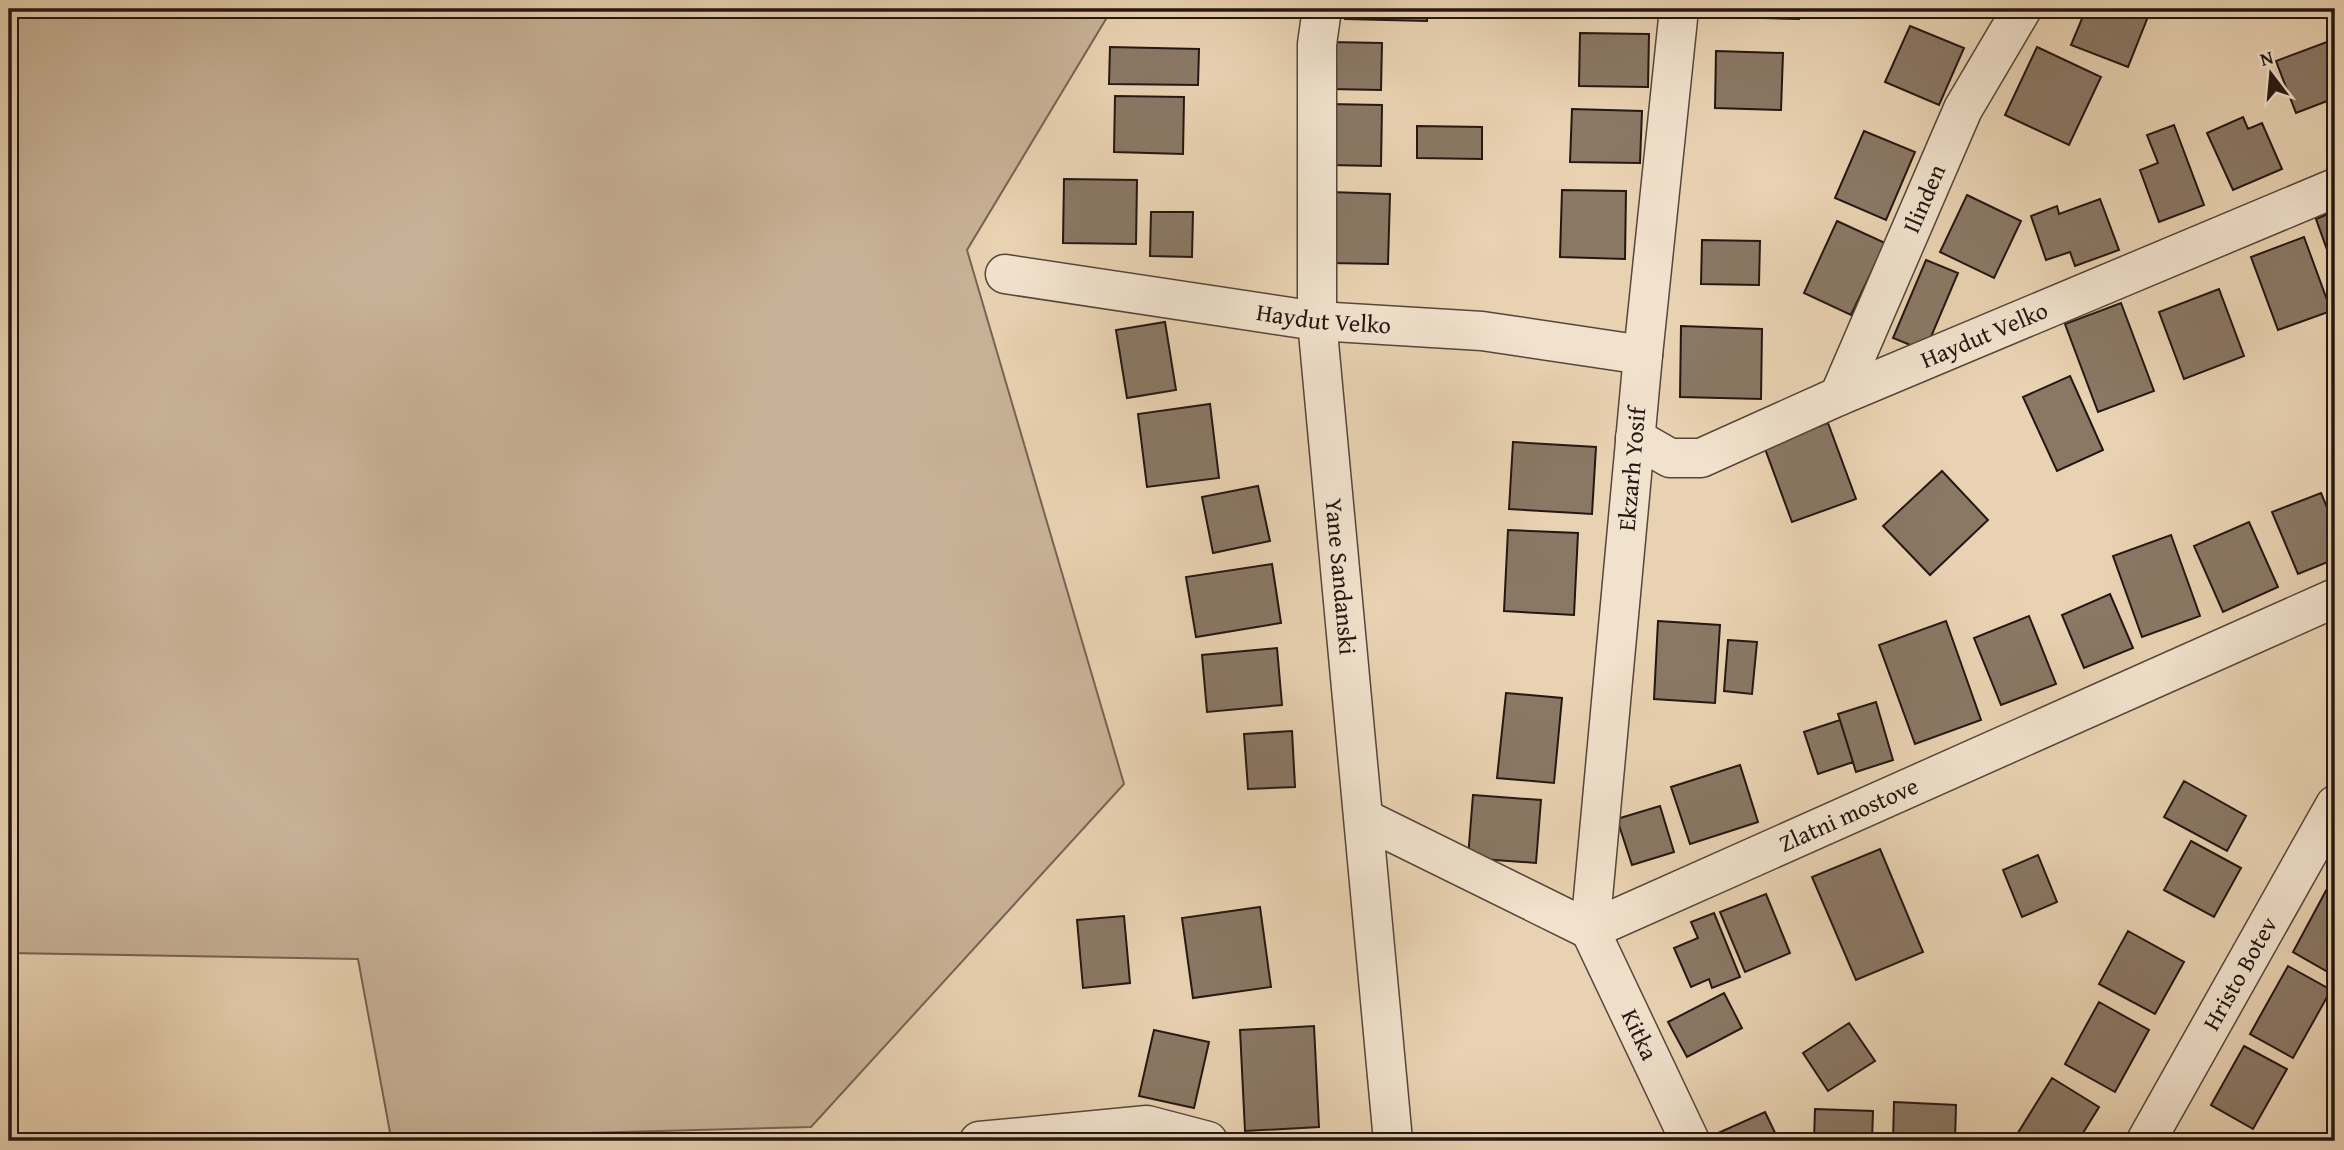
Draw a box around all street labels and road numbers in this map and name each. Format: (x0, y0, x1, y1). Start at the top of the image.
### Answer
street label: Ilinden (1893, 158, 1954, 238)
street label: Haydut Velko (1915, 292, 2053, 377)
street label: Haydut Velko (1254, 294, 1392, 342)
street label: Ekzarh Yosif (1609, 403, 1655, 532)
street label: Yane Sandanski (1317, 497, 1366, 657)
street label: Zlatni mostove (1773, 768, 1924, 861)
street label: Hristo Botev (2194, 910, 2286, 1037)
street label: Kitka (1613, 1003, 1667, 1066)

